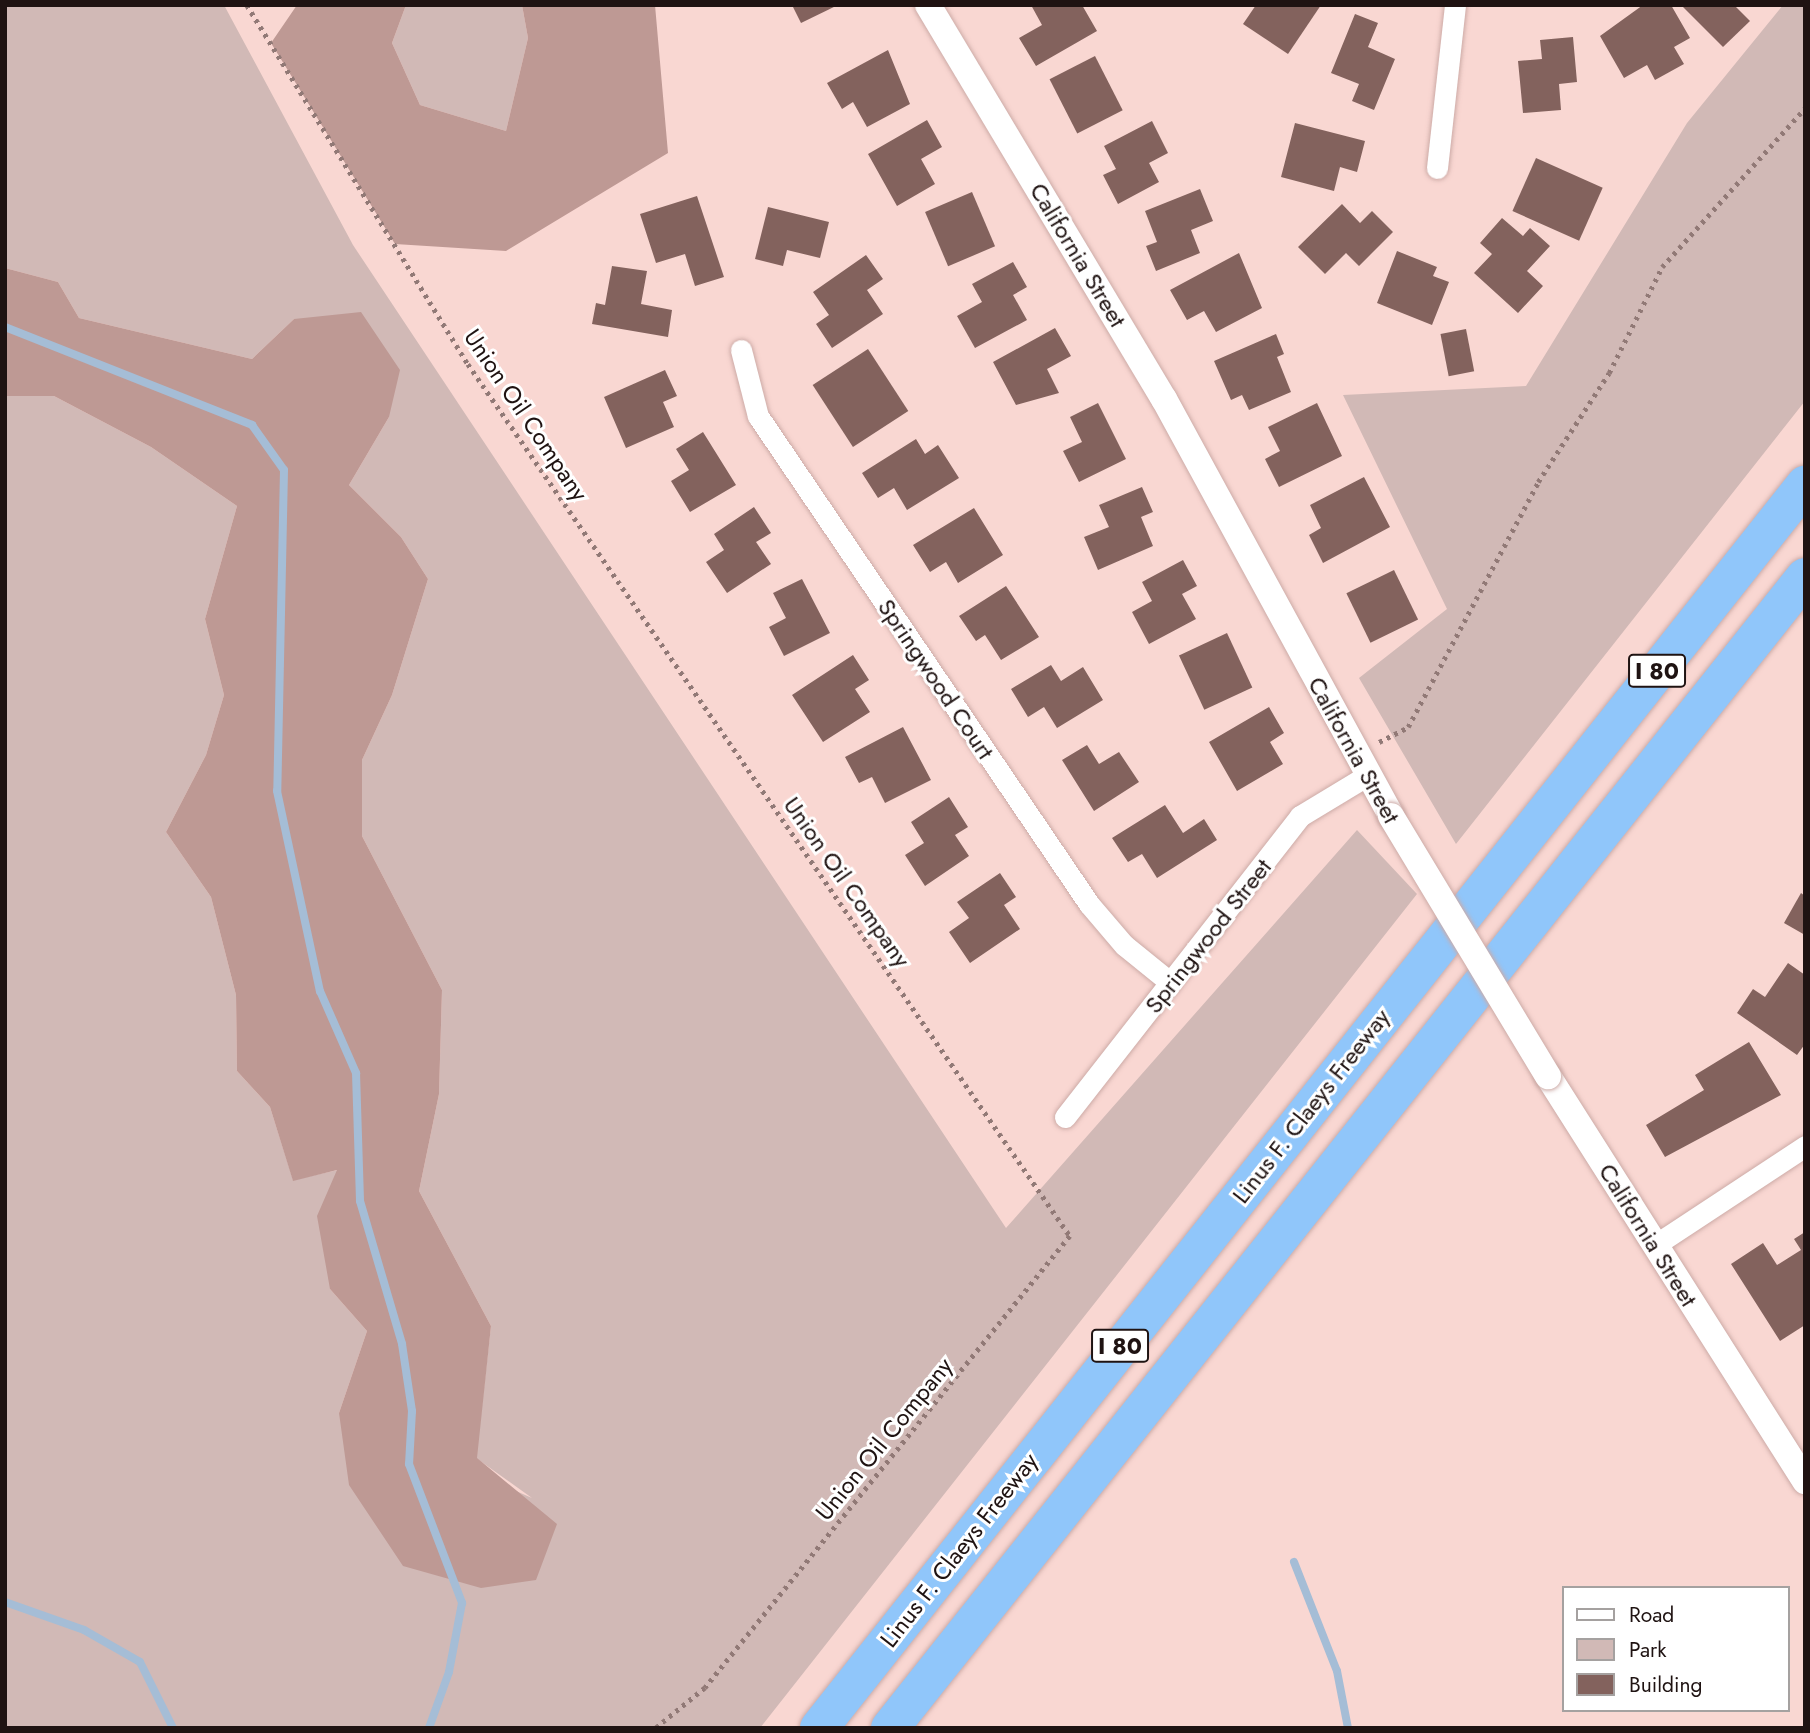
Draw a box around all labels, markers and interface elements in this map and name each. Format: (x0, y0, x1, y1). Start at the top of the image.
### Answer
street label: California Street (1024, 178, 1132, 332)
street label: Union Oil Company (458, 324, 594, 506)
street label: Springwood Court (872, 594, 1000, 764)
road number: I 80 (1627, 652, 1687, 691)
street label: California Street (1302, 672, 1406, 828)
street label: Union Oil Company (777, 791, 917, 973)
street label: Springwood Street (1139, 853, 1277, 1019)
street label: Linus F. Claeys Freeway (1226, 1003, 1396, 1209)
street label: California Street (1593, 1158, 1703, 1312)
road number: I 80 (1090, 1326, 1150, 1366)
street label: Union Oil Company (809, 1352, 959, 1526)
street label: Linus F. Claeys Freeway (874, 1447, 1044, 1653)
legend (1562, 1586, 1789, 1712)
text: Road (1629, 1600, 1674, 1630)
text: Park (1629, 1635, 1666, 1665)
text: Building (1629, 1670, 1702, 1700)

